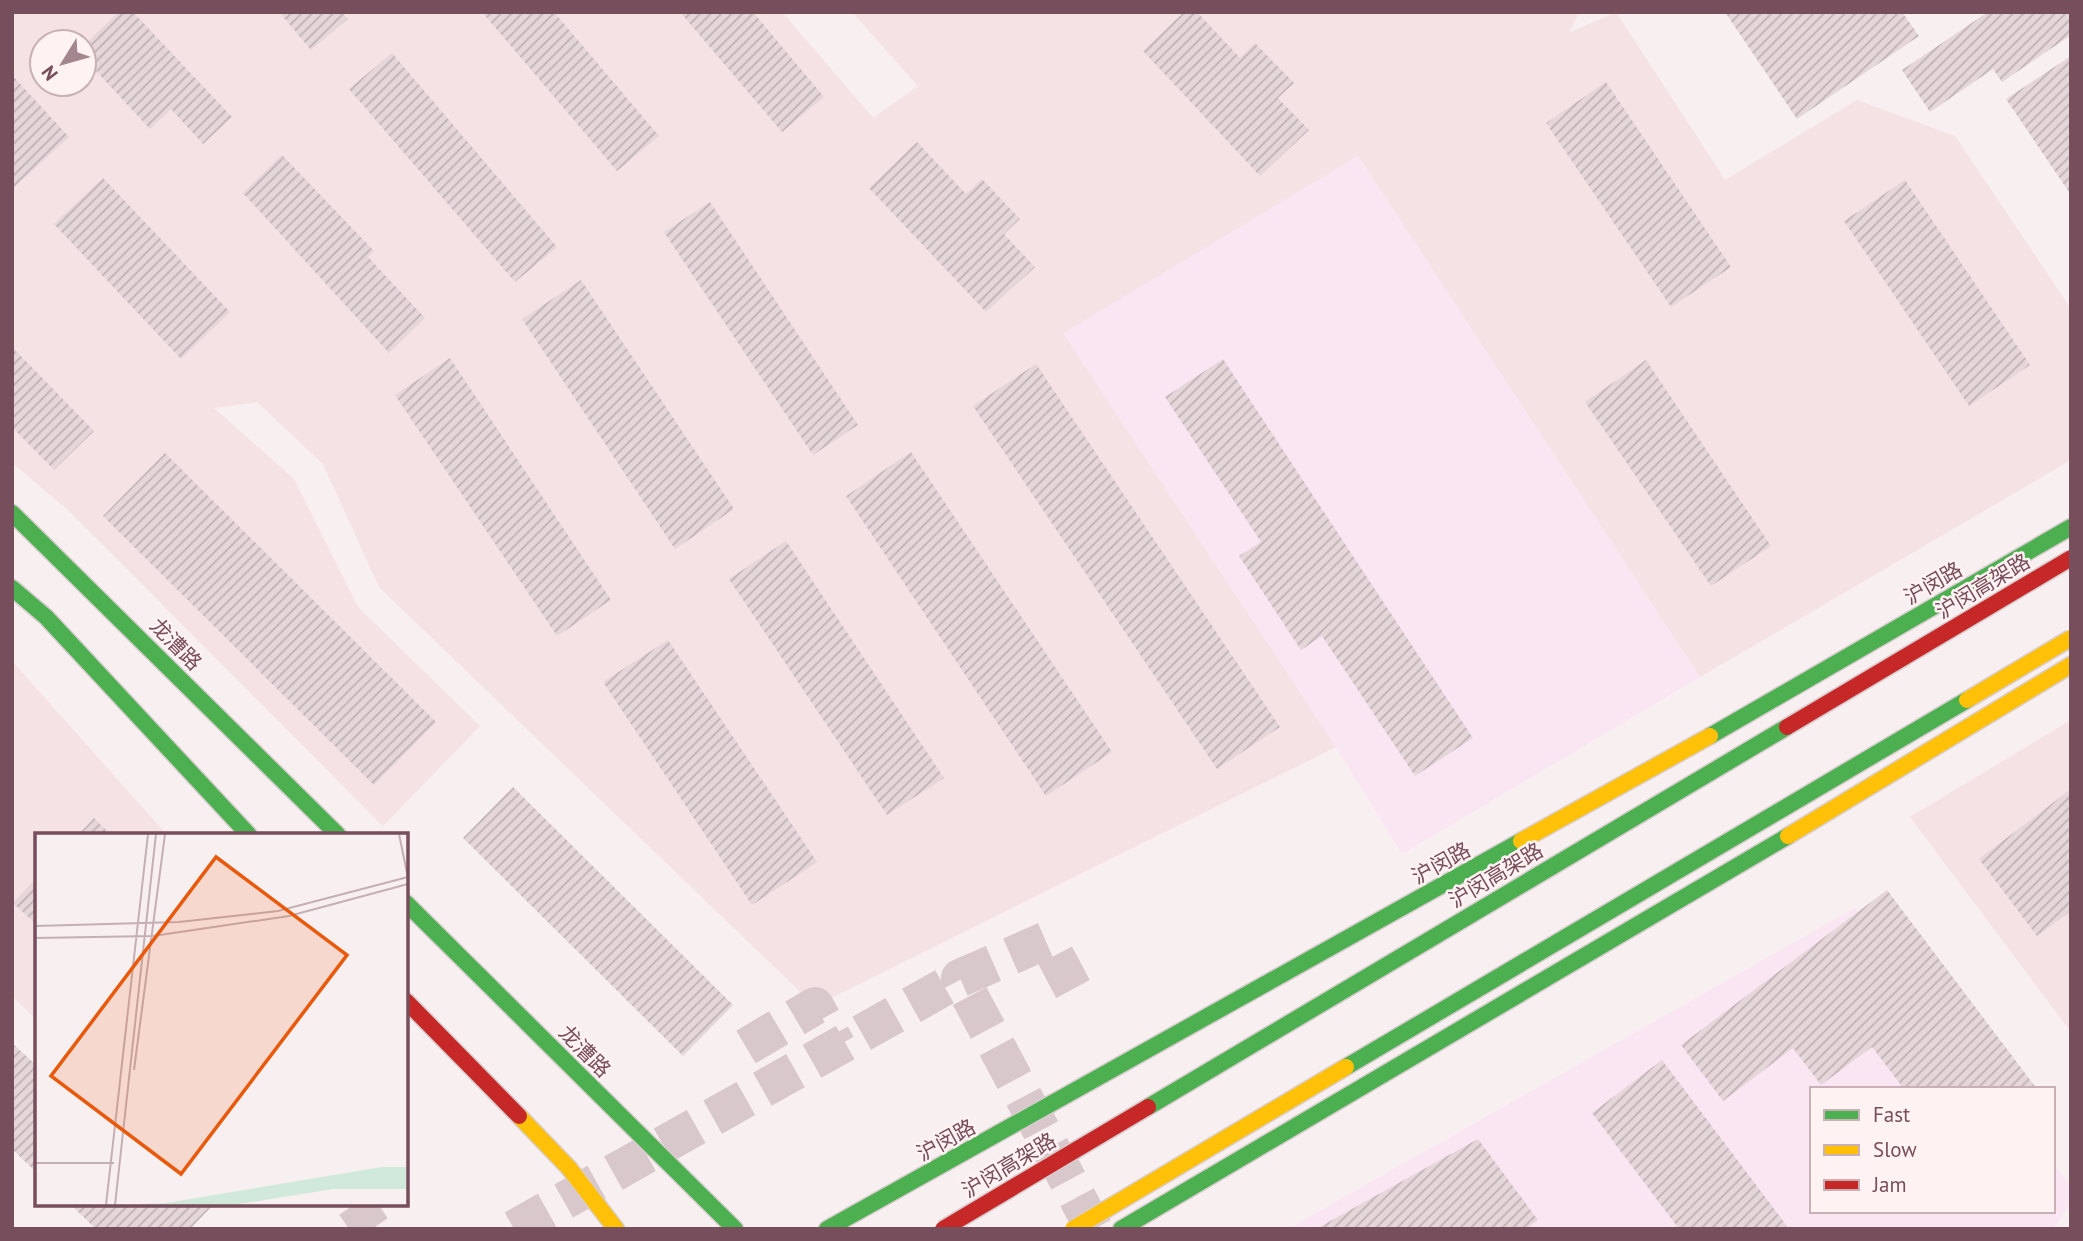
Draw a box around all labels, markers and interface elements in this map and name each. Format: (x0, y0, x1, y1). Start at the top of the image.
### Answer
north arrow (28, 28, 98, 98)
text: N (36, 61, 63, 85)
street label: 沪闵高架路 (1931, 547, 2035, 625)
street label: 沪闵路 (1899, 556, 1967, 610)
street label: 龙漕路 (144, 612, 208, 676)
inset map (35, 833, 408, 1206)
street label: 沪闵路 (1407, 836, 1475, 890)
street label: 沪闵高架路 (1444, 836, 1548, 914)
street label: 龙漕路 (553, 1019, 617, 1083)
legend (1810, 1087, 2055, 1213)
text: Fast (1873, 1101, 1910, 1128)
street label: 沪闵路 (912, 1113, 980, 1167)
street label: 沪闵高架路 (957, 1126, 1061, 1204)
text: Slow (1873, 1136, 1917, 1163)
text: Jam (1872, 1171, 1907, 1198)

